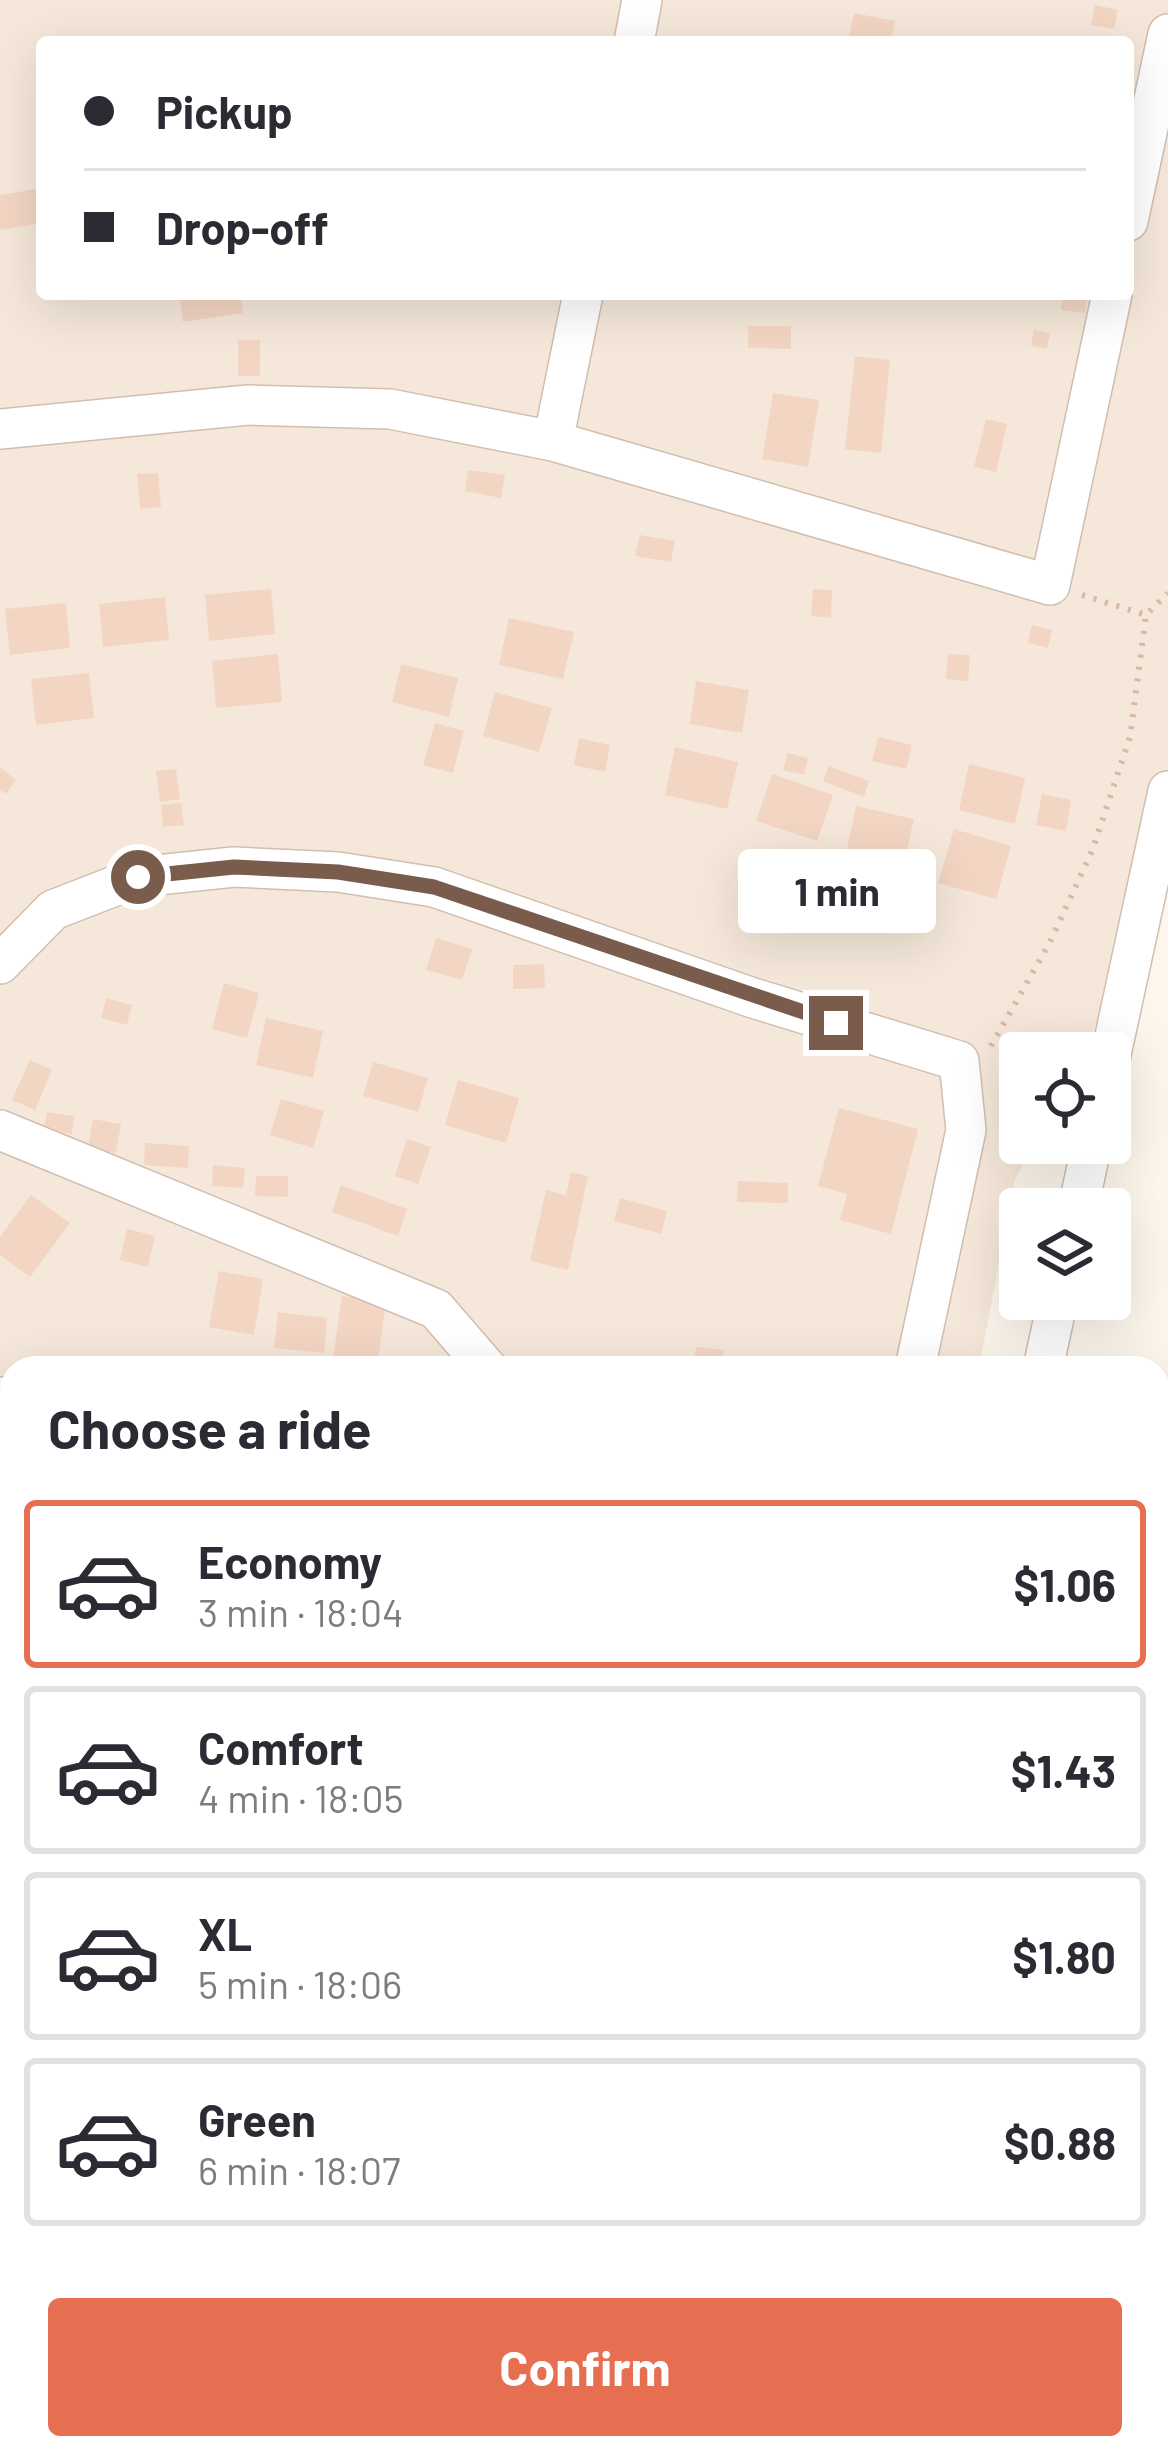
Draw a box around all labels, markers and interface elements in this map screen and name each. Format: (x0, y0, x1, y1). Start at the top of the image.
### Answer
text: Pickup (156, 84, 293, 138)
text: Drop-off (156, 200, 329, 254)
callout: 1 min (737, 849, 935, 933)
route start (111, 850, 165, 904)
text: 1 min (794, 867, 880, 914)
route end (809, 996, 863, 1050)
map controls (999, 1032, 1131, 1320)
button: locate (999, 1032, 1131, 1164)
button: layers (999, 1188, 1131, 1320)
text: Choose a ride (48, 1395, 372, 1460)
icon: car (54, 1530, 162, 1638)
text: Economy (198, 1534, 382, 1588)
text: $1.06 (1014, 1557, 1116, 1611)
text: 3 min · 18:04 (198, 1588, 404, 1635)
icon: car (54, 1716, 162, 1824)
text: Comfort (198, 1720, 364, 1774)
text: $1.43 (1011, 1743, 1116, 1797)
text: 4 min · 18:05 (198, 1774, 404, 1821)
icon: car (54, 1902, 162, 2010)
text: XL (198, 1906, 252, 1960)
text: $1.80 (1012, 1929, 1116, 1983)
text: 5 min · 18:06 (198, 1960, 402, 2007)
icon: car (54, 2088, 162, 2196)
text: Green (198, 2092, 316, 2146)
text: $0.88 (1004, 2115, 1116, 2169)
text: 6 min · 18:07 (198, 2146, 401, 2193)
button: Confirm (48, 2298, 1122, 2436)

